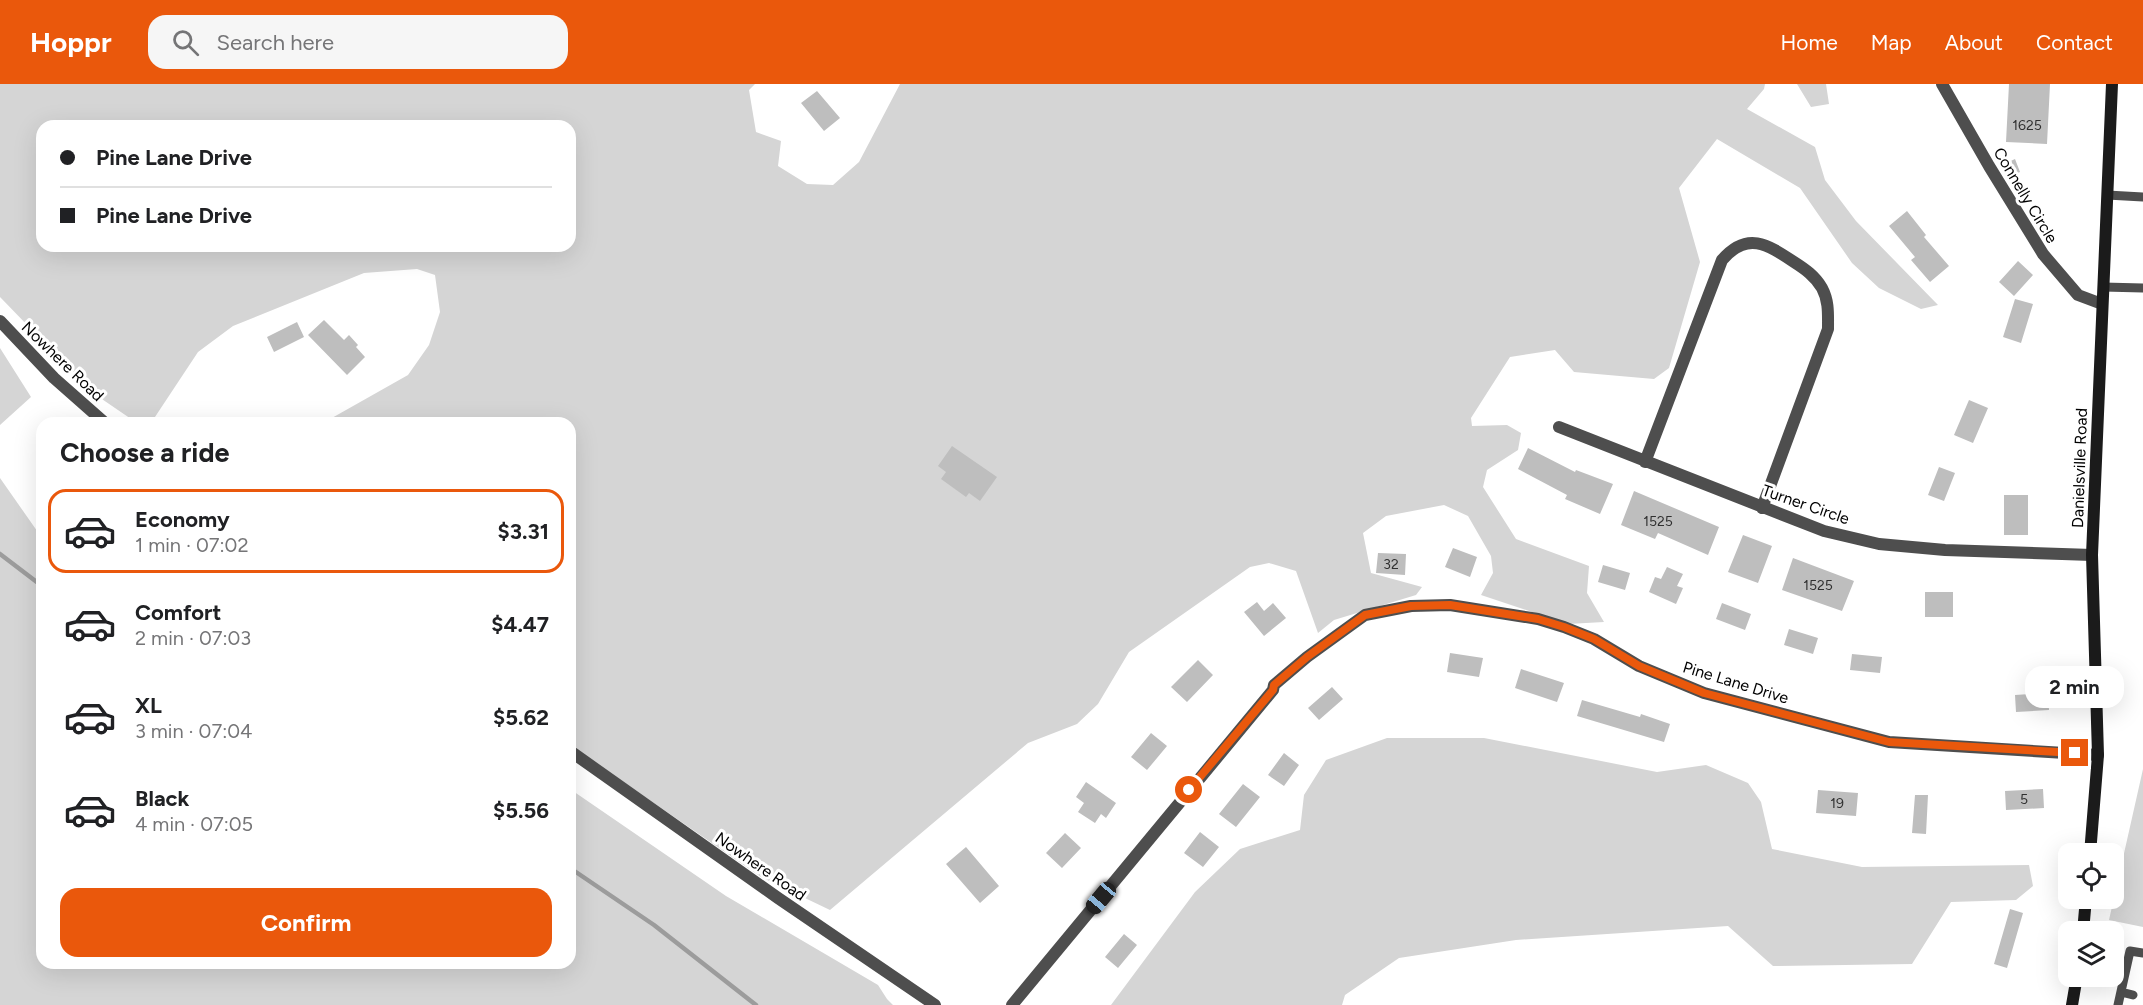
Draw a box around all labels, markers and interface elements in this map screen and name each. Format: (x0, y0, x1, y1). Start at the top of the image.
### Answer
search box (148, 15, 568, 69)
text: Hoppr (30, 25, 112, 59)
icon: search (169, 26, 202, 59)
text: Search here (217, 29, 334, 56)
text: Home (1781, 30, 1838, 55)
text: Map (1871, 30, 1912, 55)
text: About (1945, 30, 2003, 55)
text: Contact (2036, 30, 2113, 55)
house number: 1625 (2012, 117, 2042, 134)
text: Pine Lane Drive (96, 144, 252, 171)
street label: Connelly Circle (1990, 144, 2062, 247)
text: Pine Lane Drive (96, 202, 252, 229)
street label: Nowhere Road (18, 318, 108, 405)
street label: Danielsville Road (2068, 408, 2091, 528)
text: Choose a ride (60, 436, 229, 469)
street label: Turner Circle (1760, 481, 1852, 528)
icon: car (63, 504, 117, 558)
text: Economy (135, 506, 230, 533)
house number: 1525 (1643, 513, 1673, 530)
text: $3.31 (498, 518, 549, 545)
text: 1 min · 07:02 (135, 533, 249, 557)
house number: 32 (1383, 556, 1399, 573)
house number: 1525 (1803, 577, 1833, 594)
icon: car (63, 597, 117, 651)
text: Comfort (135, 599, 221, 626)
text: $4.47 (491, 611, 549, 638)
text: 2 min · 07:03 (135, 626, 251, 650)
street label: Pine Lane Drive (1681, 657, 1791, 708)
callout: 2 min (2026, 666, 2124, 708)
text: 2 min (2049, 675, 2100, 699)
icon: car (63, 690, 117, 744)
text: XL (135, 692, 162, 719)
text: $5.62 (493, 704, 549, 731)
text: 3 min · 07:04 (135, 719, 252, 743)
route end (2061, 739, 2088, 766)
route start (1175, 776, 1202, 803)
icon: car (63, 783, 117, 837)
text: Black (135, 785, 189, 812)
house number: 5 (2020, 791, 2028, 808)
house number: 19 (1830, 795, 1844, 812)
text: $5.56 (493, 797, 549, 824)
text: 4 min · 07:05 (135, 812, 253, 836)
street label: Nowhere Road (712, 828, 810, 905)
map controls (2058, 843, 2124, 987)
button: locate (2058, 843, 2124, 909)
car (1083, 878, 1119, 918)
button: Confirm (60, 888, 552, 957)
button: layers (2058, 921, 2124, 987)

